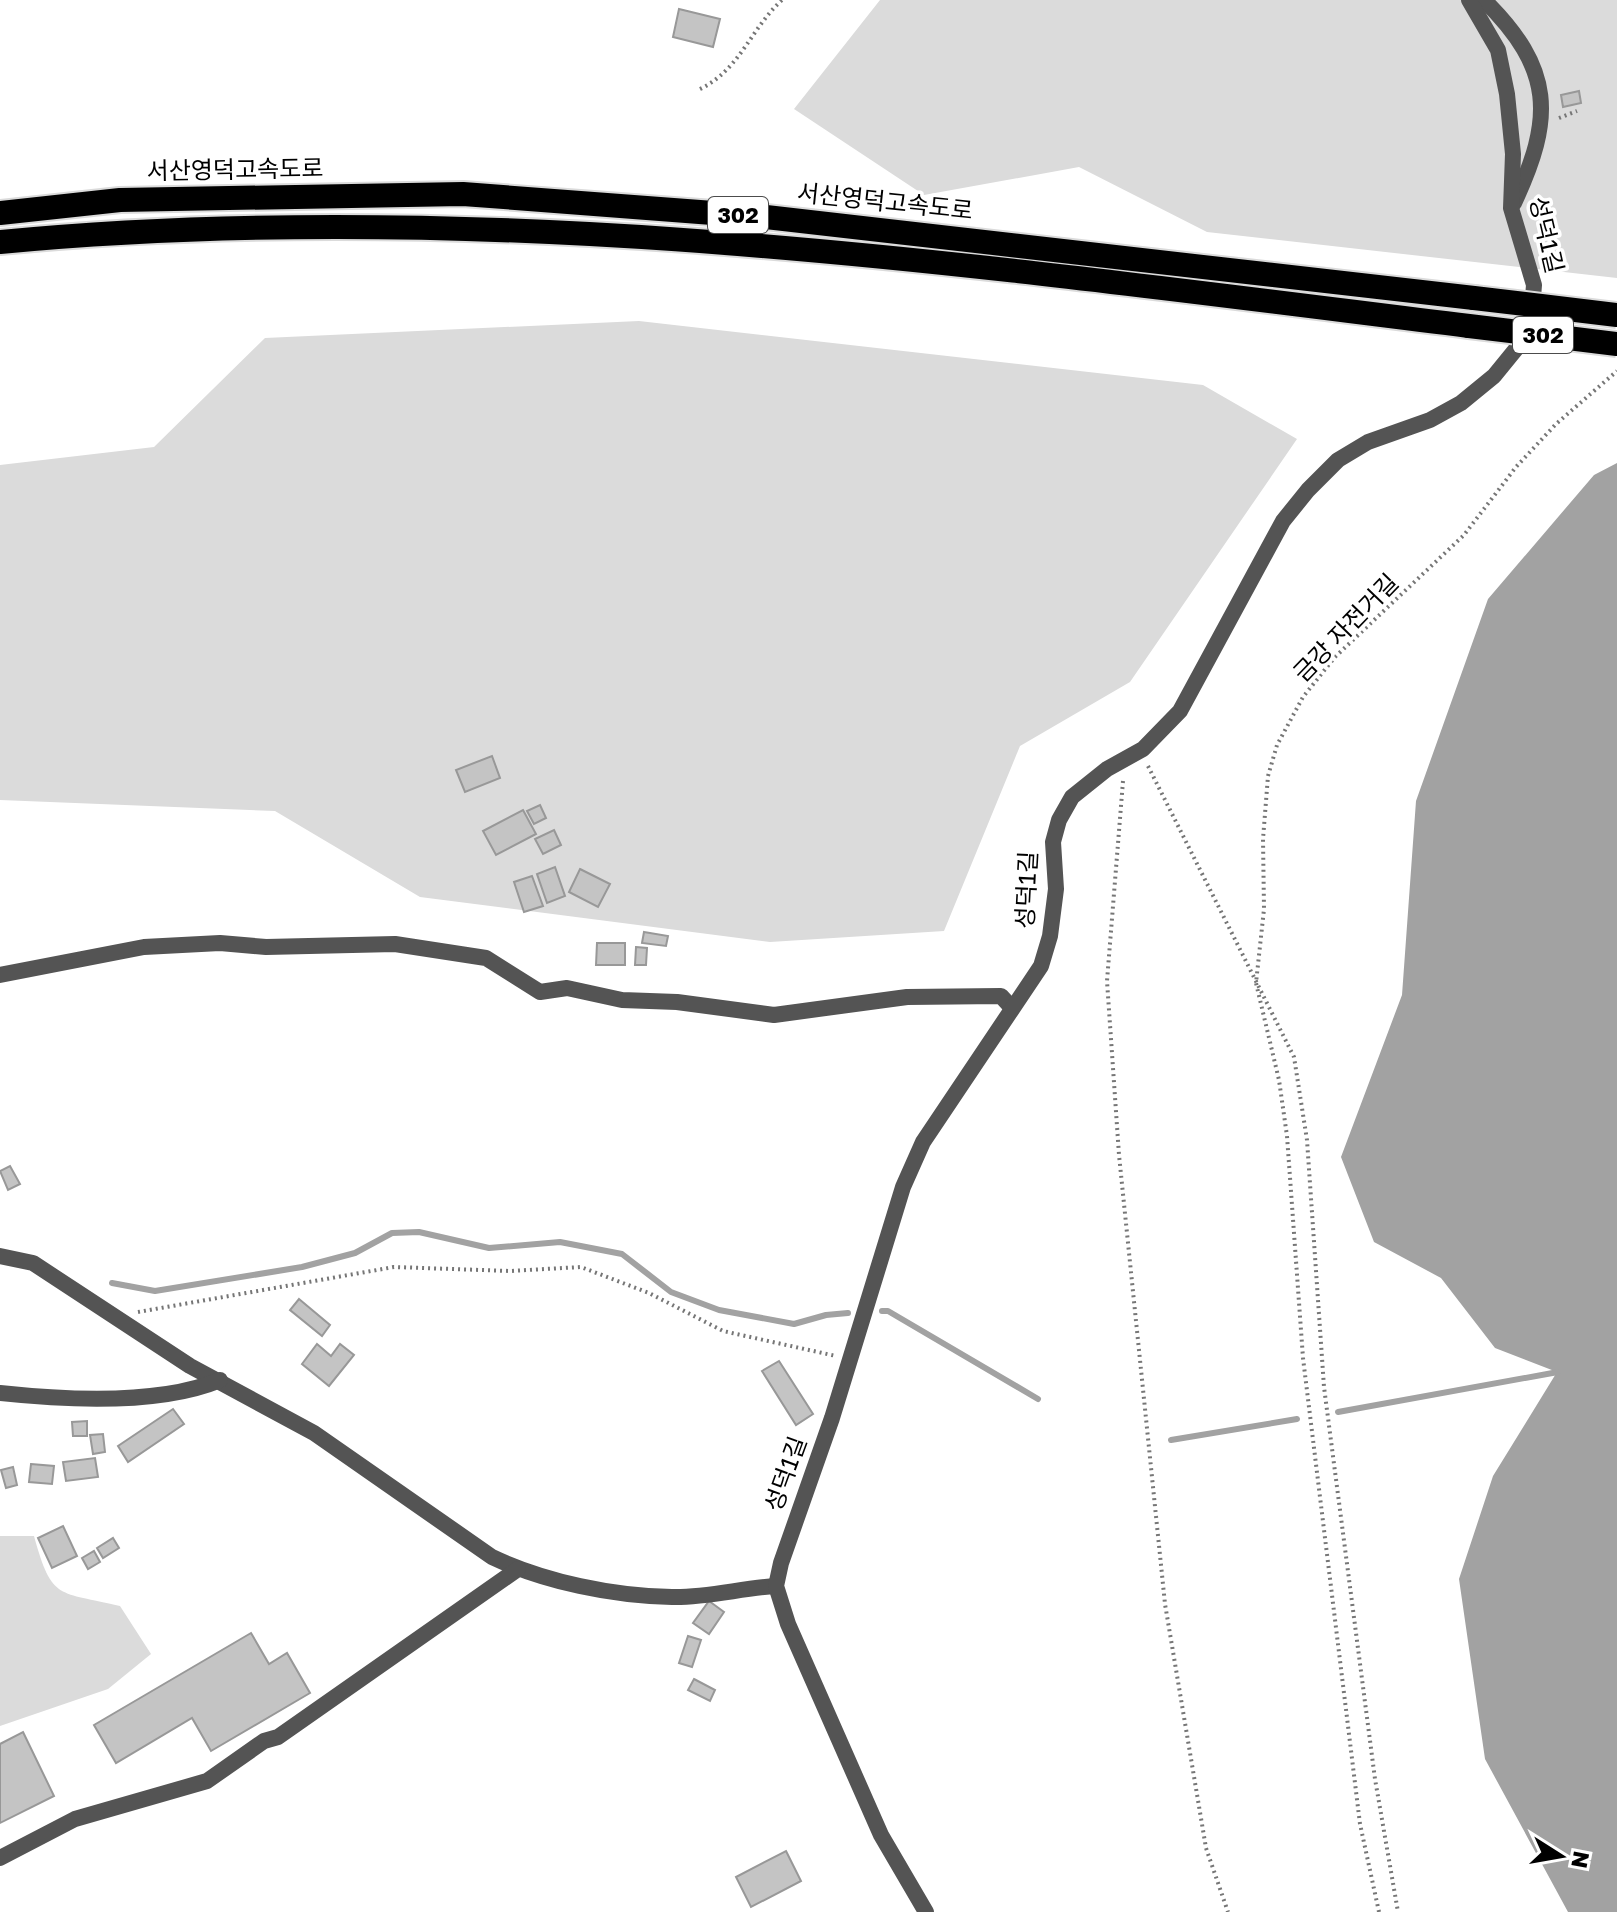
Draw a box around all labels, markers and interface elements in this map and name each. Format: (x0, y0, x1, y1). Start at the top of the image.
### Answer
street label: 서산영덕고속도로 (146, 152, 324, 185)
street label: 서산영덕고속도로 (796, 177, 975, 224)
street label: 성덕1길 (1525, 193, 1570, 276)
road number: 302 (708, 197, 768, 233)
road number: 302 (1513, 317, 1573, 353)
street label: 금강 자전거길 (1286, 567, 1403, 687)
street label: 성덕1길 (1009, 850, 1042, 930)
street label: 성덕1길 (758, 1432, 812, 1515)
north arrow (1521, 1816, 1601, 1896)
text: N (1566, 1849, 1596, 1871)

